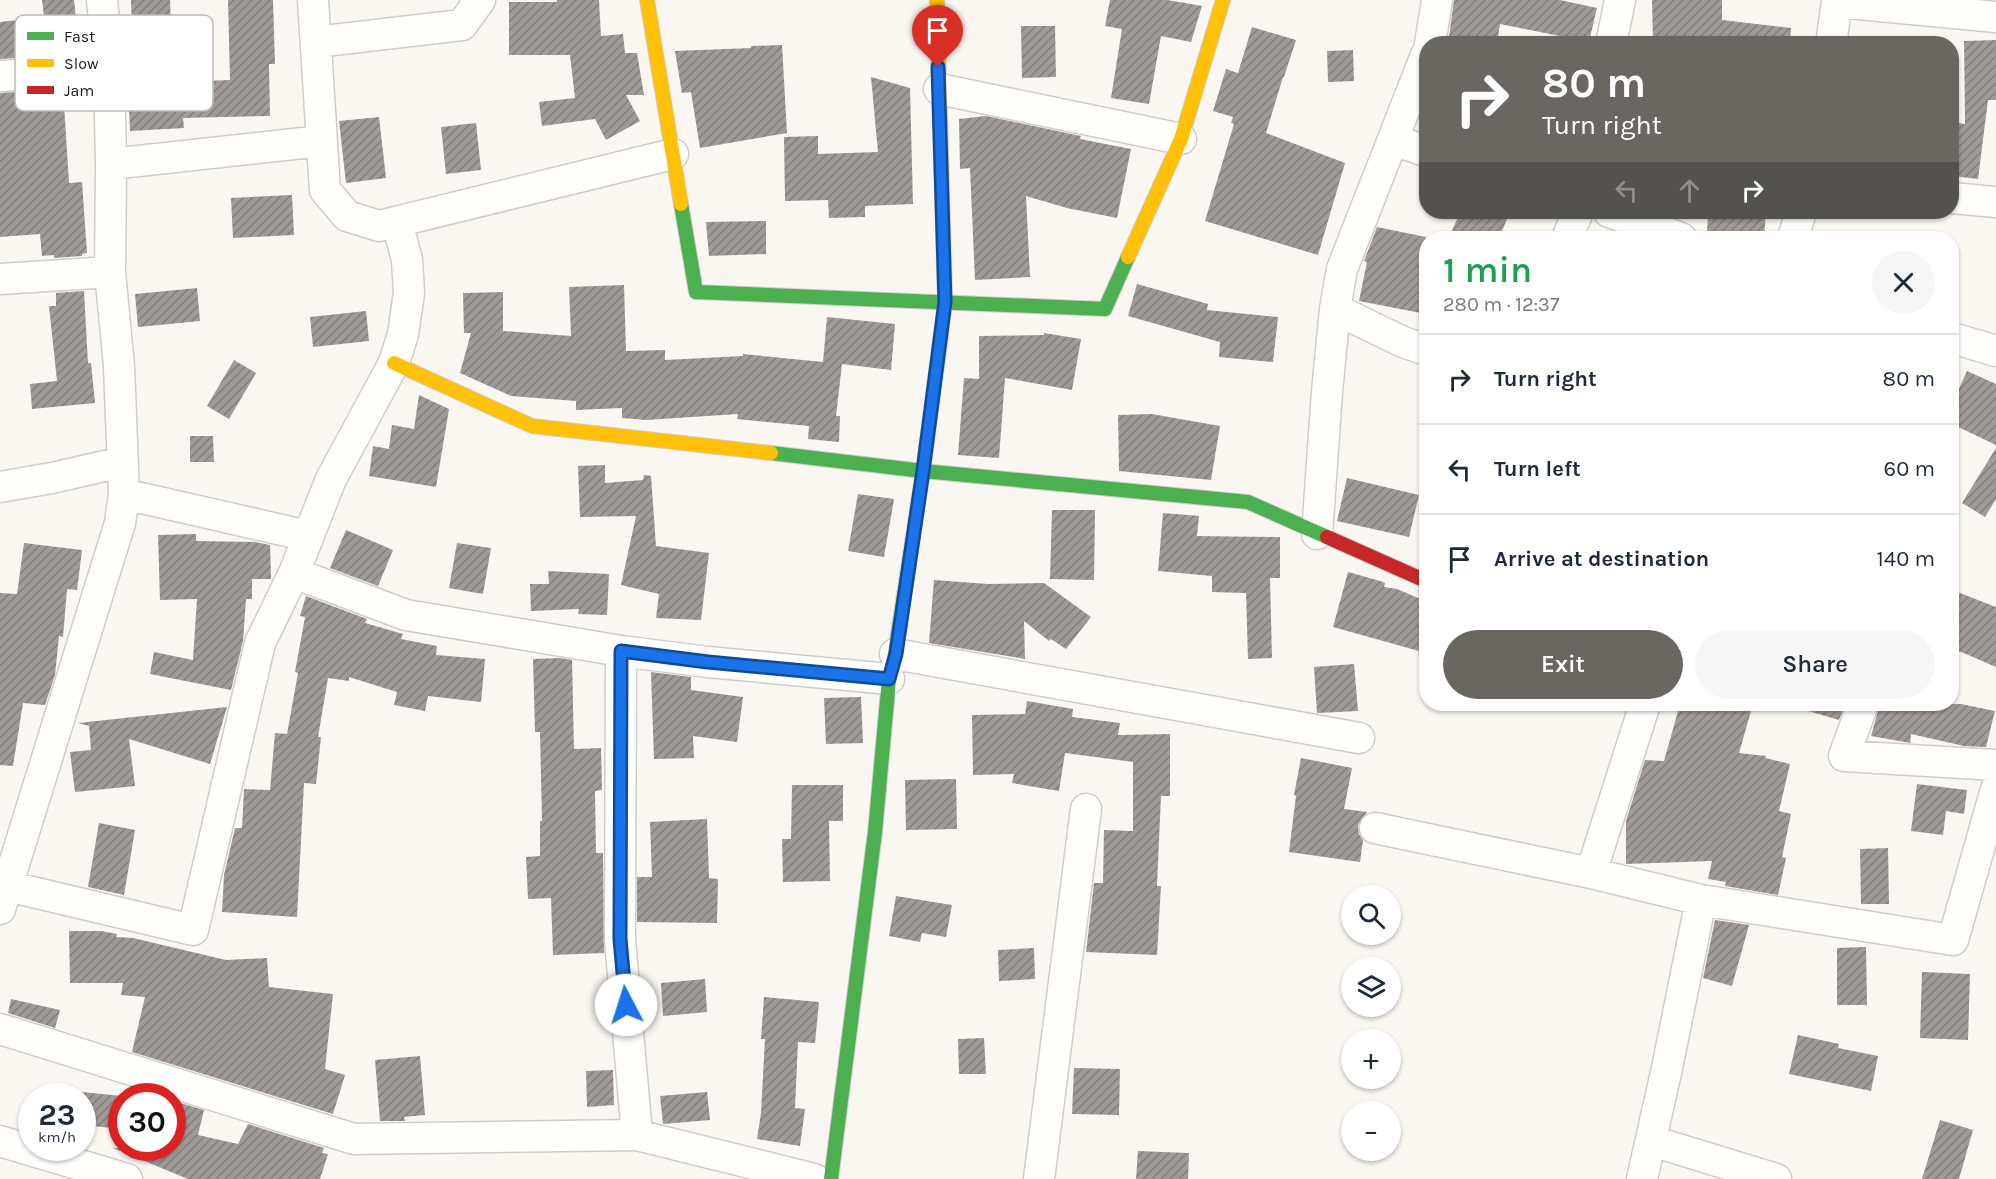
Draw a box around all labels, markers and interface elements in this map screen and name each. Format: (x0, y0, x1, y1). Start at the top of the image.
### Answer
pin (912, 5, 963, 67)
icon: arrive (921, 14, 954, 47)
legend (15, 15, 213, 111)
text: Fast (64, 27, 95, 46)
text: Slow (64, 54, 99, 73)
text: 80 m (1542, 58, 1646, 108)
icon: right (1443, 60, 1521, 138)
text: Jam (64, 81, 94, 100)
text: Turn right (1542, 109, 1662, 141)
icon: left (1610, 174, 1643, 207)
icon: ahead (1673, 174, 1706, 207)
icon: right (1736, 174, 1769, 207)
text: 1 min (1443, 249, 1532, 291)
button: close (1872, 251, 1935, 314)
text: 280 m · 12:37 (1443, 293, 1559, 316)
icon: right (1443, 363, 1476, 396)
text: Turn right (1494, 366, 1597, 392)
text: 80 m (1883, 366, 1935, 392)
icon: left (1443, 453, 1476, 486)
text: Turn left (1494, 456, 1581, 482)
text: 60 m (1884, 456, 1935, 482)
icon: arrive (1443, 543, 1476, 576)
text: Arrive at destination (1494, 546, 1709, 572)
text: 140 m (1877, 546, 1935, 572)
button: Exit (1443, 630, 1683, 699)
button: Share (1695, 630, 1935, 699)
map controls (1341, 885, 1401, 1161)
button: search (1341, 885, 1401, 945)
button: layers (1341, 957, 1401, 1017)
position arrow (594, 973, 658, 1037)
button: + (1341, 1029, 1401, 1089)
speed limit sign: 30 (108, 1083, 186, 1161)
text: 23 (39, 1097, 75, 1133)
button: − (1341, 1101, 1401, 1161)
text: km/h (38, 1128, 76, 1146)

